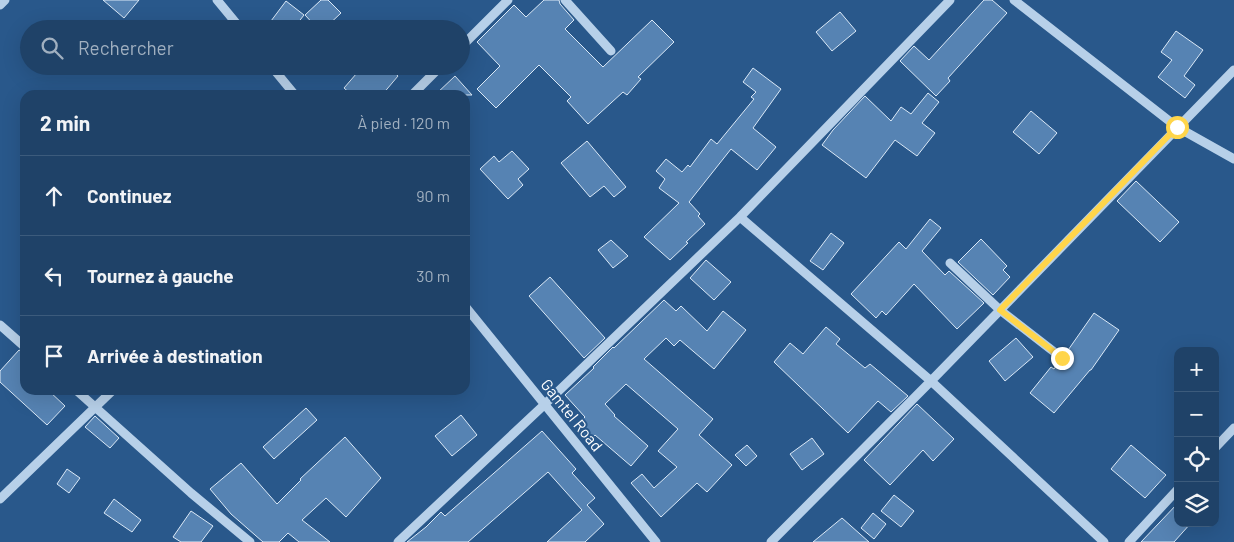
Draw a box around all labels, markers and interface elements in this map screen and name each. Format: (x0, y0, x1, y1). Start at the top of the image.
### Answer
search box (20, 20, 470, 75)
icon: search (38, 34, 66, 62)
text: Rechercher (78, 36, 174, 59)
text: 2 min (40, 110, 90, 135)
text: À pied · 120 m (358, 113, 450, 132)
route start (1166, 116, 1189, 139)
icon: ahead (40, 182, 68, 210)
text: Continuez (87, 184, 171, 207)
text: 90 m (416, 186, 450, 205)
icon: left (40, 262, 68, 290)
text: Tournez à gauche (87, 264, 234, 287)
text: 30 m (416, 266, 450, 285)
icon: arrive (40, 342, 68, 370)
text: Arrivée à destination (87, 344, 263, 367)
route end (1051, 347, 1074, 370)
map controls (1174, 347, 1219, 527)
button: + (1174, 347, 1219, 392)
street label: Gamtel Road (537, 375, 607, 455)
button: − (1174, 392, 1219, 437)
button: locate (1174, 437, 1219, 482)
button: layers (1174, 482, 1219, 527)

